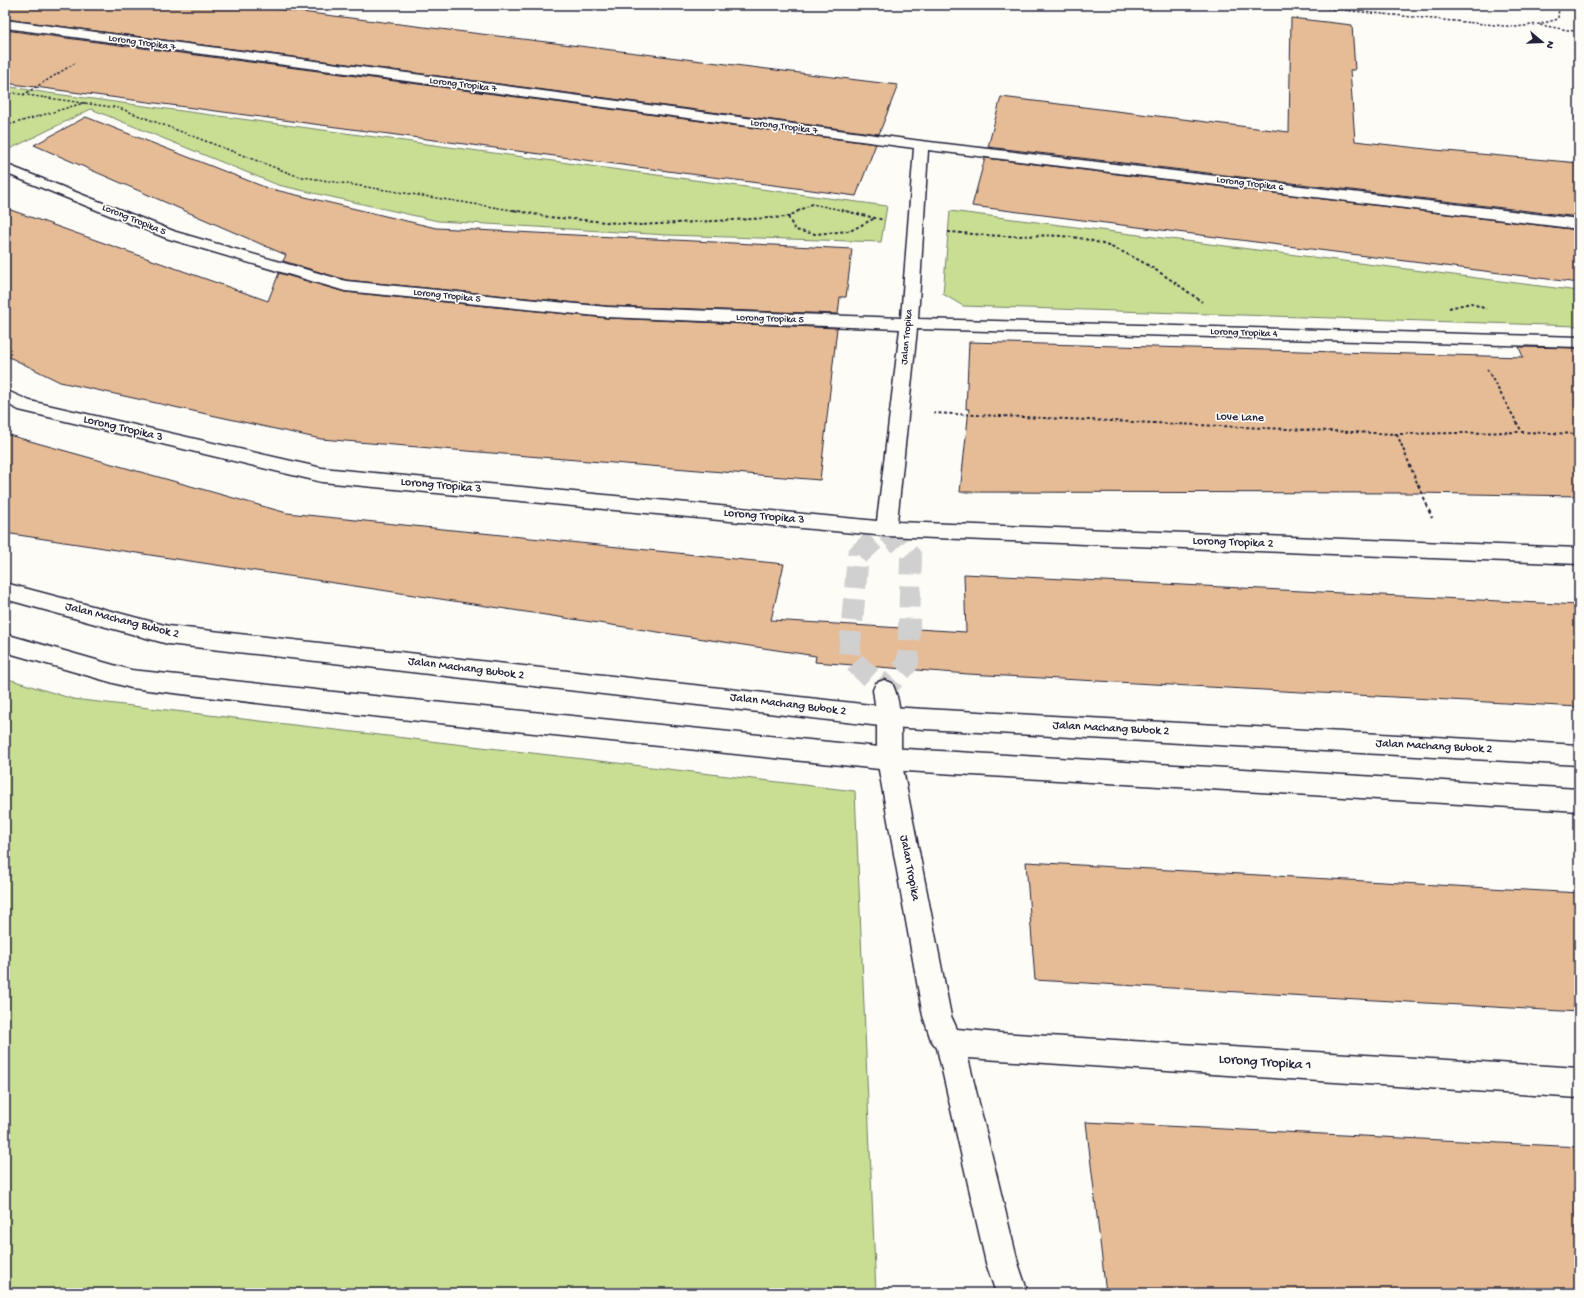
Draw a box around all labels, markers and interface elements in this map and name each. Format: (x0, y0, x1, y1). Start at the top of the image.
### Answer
north arrow (1522, 22, 1562, 62)
street label: Lorong Tropika 7 (108, 32, 177, 54)
text: N (1543, 39, 1556, 50)
street label: Lorong Tropika 7 (429, 75, 498, 95)
street label: Lorong Tropika 7 (750, 117, 819, 137)
street label: Lorong Tropika 6 (1216, 174, 1285, 194)
street label: Lorong Tropika 5 (100, 202, 168, 238)
street label: Lorong Tropika 5 (413, 286, 481, 306)
street label: Jalan Tropika (899, 308, 915, 365)
street label: Lorong Tropika 5 (736, 312, 804, 326)
street label: Lorong Tropika 4 (1210, 326, 1278, 340)
street label: Love Lane (1216, 410, 1265, 426)
street label: Lorong Tropika 3 (82, 413, 164, 445)
street label: Lorong Tropika 3 (400, 475, 482, 497)
street label: Lorong Tropika 3 (723, 506, 805, 528)
street label: Lorong Tropika 2 (1192, 535, 1274, 551)
street label: Jalan Machang Bubok 2 (64, 600, 180, 642)
street label: Jalan Machang Bubok 2 (407, 655, 525, 683)
street label: Jalan Machang Bubok 2 (729, 691, 847, 719)
street label: Jalan Machang Bubok 2 (1052, 719, 1170, 739)
street label: Jalan Machang Bubok 2 (1375, 737, 1493, 757)
street label: Jalan Tropika (896, 834, 922, 902)
street label: Lorong Tropika 1 (1218, 1051, 1312, 1075)

